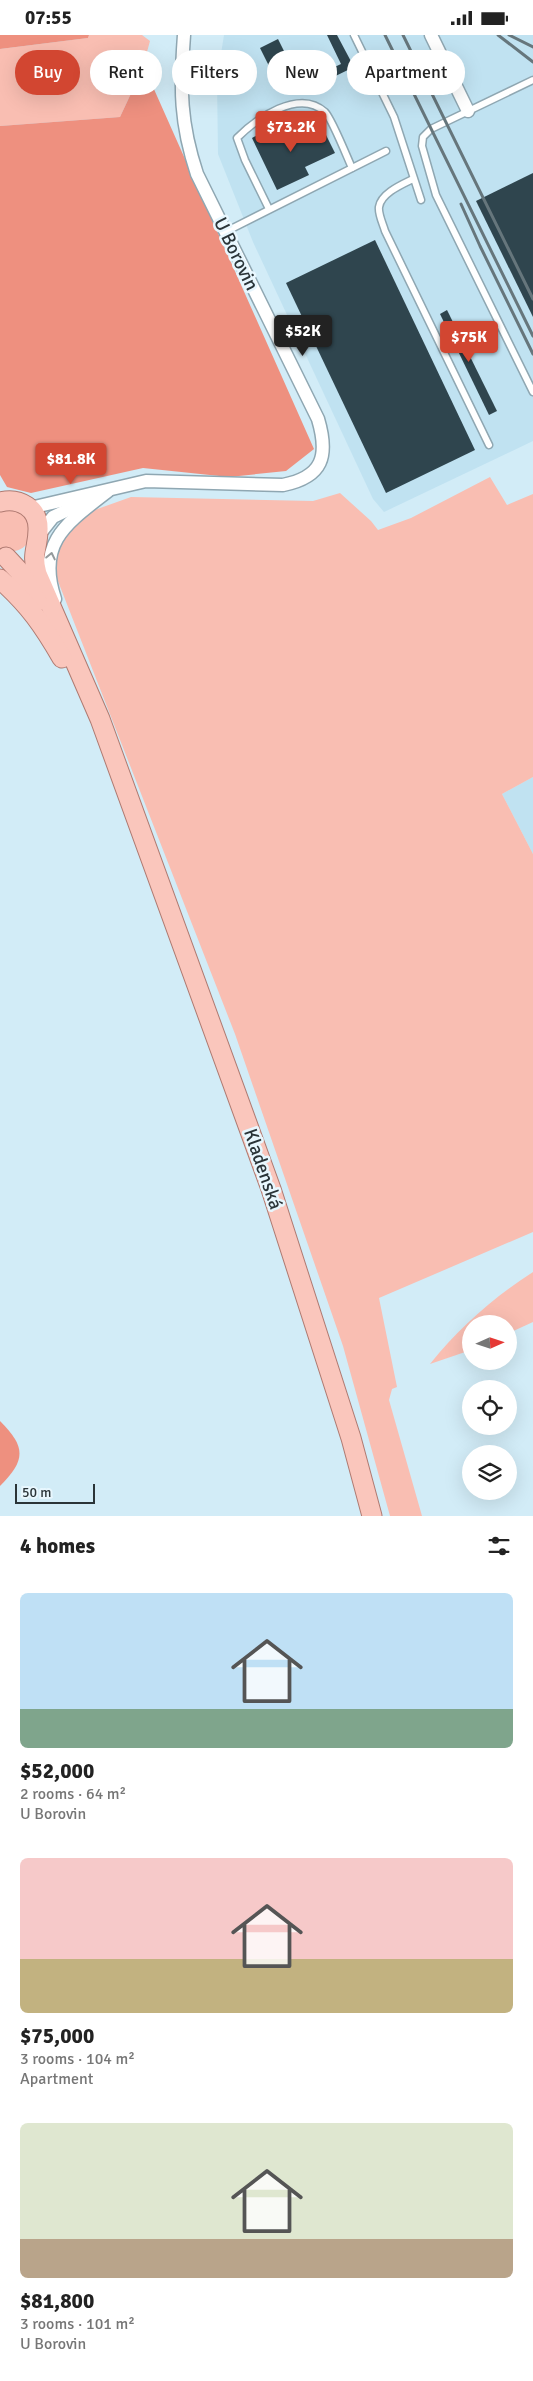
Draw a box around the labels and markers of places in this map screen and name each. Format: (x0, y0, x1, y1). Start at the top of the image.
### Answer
pin: $73.2K (250, 111, 332, 153)
pin: $52K (273, 315, 333, 357)
pin: $75K (439, 321, 499, 363)
pin: $81.8K (30, 443, 112, 485)

